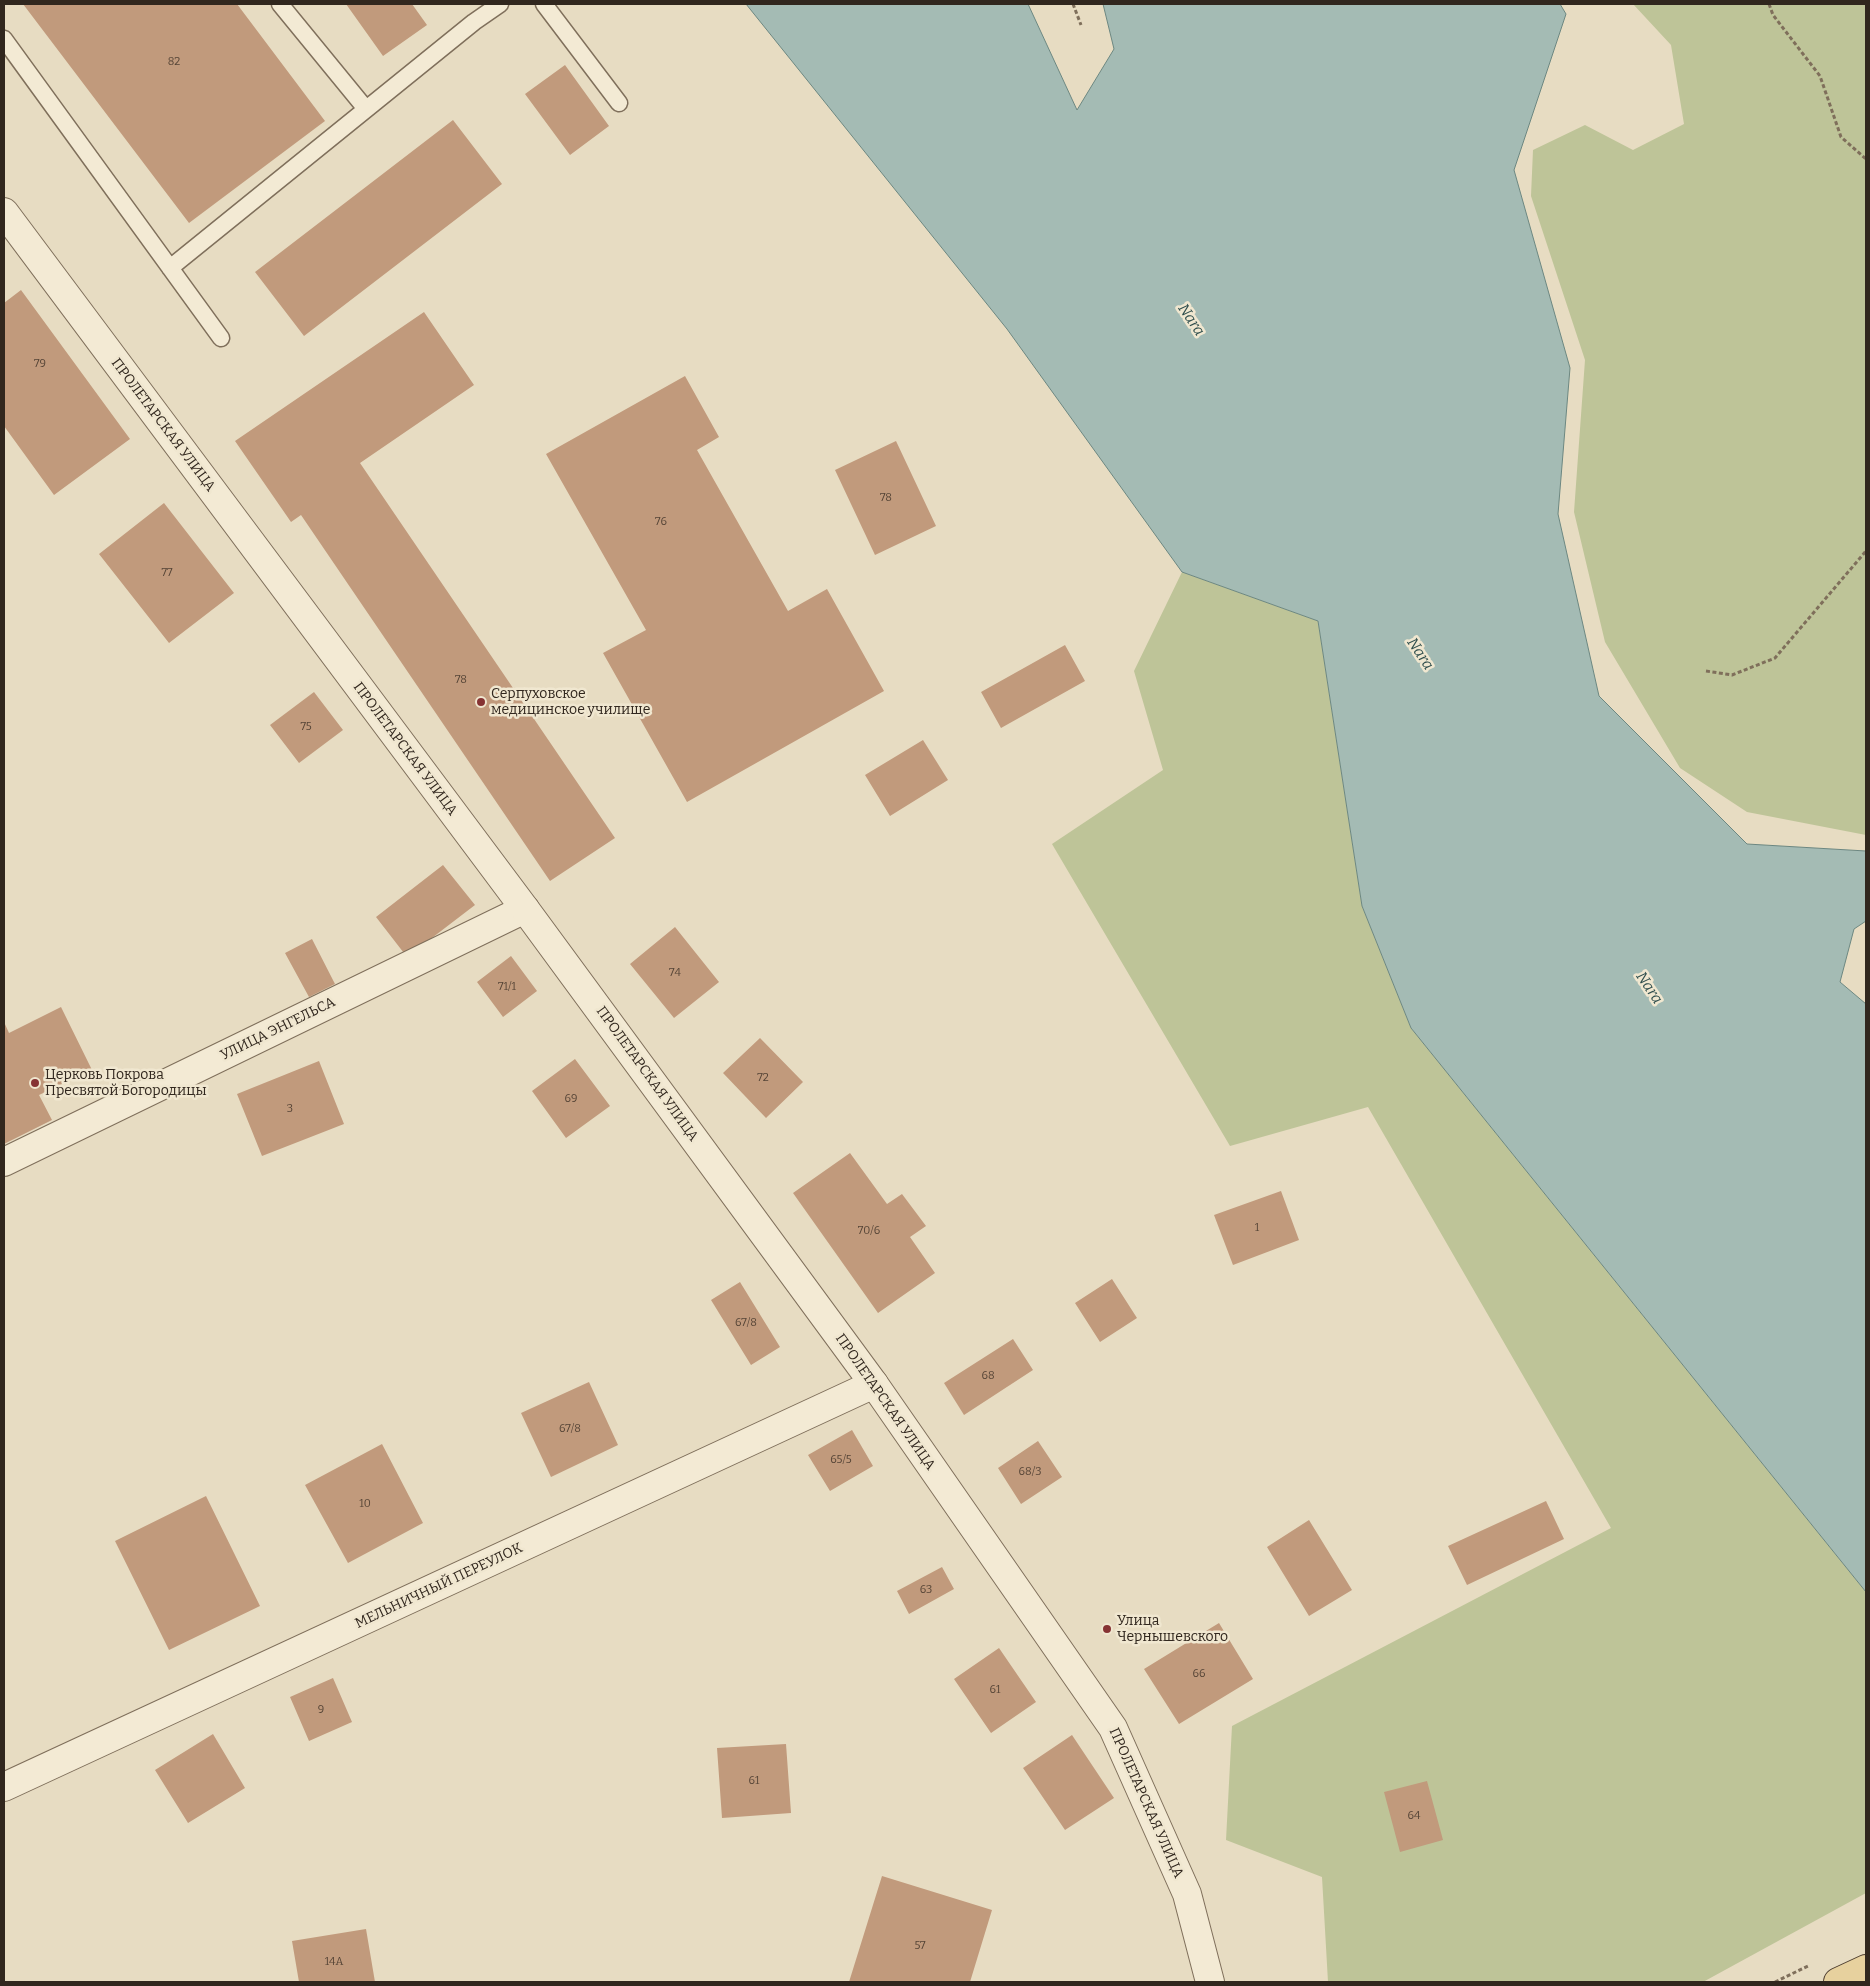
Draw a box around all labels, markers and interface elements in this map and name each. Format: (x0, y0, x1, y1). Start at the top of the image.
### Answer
house number: 82 (168, 55, 180, 69)
water label: Nara (1174, 301, 1208, 339)
street label: ПРОЛЕТАРСКАЯ УЛИЦА (107, 355, 219, 495)
house number: 79 (34, 357, 46, 371)
house number: 78 (880, 491, 892, 505)
house number: 76 (655, 515, 667, 529)
house number: 77 (161, 566, 173, 580)
water label: Nara (1403, 635, 1437, 673)
house number: 78 (455, 673, 467, 687)
street label: ПРОЛЕТАРСКАЯ УЛИЦА (349, 679, 461, 819)
place label: Серпуховское медицинское училище (491, 686, 650, 719)
marker: Серпуховское медицинское училище (475, 696, 487, 708)
house number: 75 (300, 720, 312, 734)
house number: 74 (669, 966, 681, 980)
water label: Nara (1632, 969, 1666, 1007)
house number: 71/1 (498, 980, 516, 994)
street label: УЛИЦА ЭНГЕЛЬСА (218, 994, 338, 1064)
street label: ПРОЛЕТАРСКАЯ УЛИЦА (592, 1003, 702, 1145)
place label: Церковь Покрова Пресвятой Богородицы (45, 1067, 207, 1100)
house number: 72 (757, 1071, 769, 1085)
marker: Церковь Покрова Пресвятой Богородицы (29, 1077, 41, 1089)
house number: 69 (565, 1092, 577, 1106)
house number: 3 (287, 1102, 293, 1116)
house number: 1 (1255, 1221, 1259, 1235)
house number: 70/6 (858, 1224, 880, 1238)
house number: 67/8 (735, 1316, 757, 1330)
street label: ПРОЛЕТАРСКАЯ УЛИЦА (831, 1331, 939, 1473)
house number: 68 (981, 1369, 995, 1383)
house number: 67/8 (559, 1422, 581, 1436)
house number: 65/5 (830, 1453, 852, 1467)
house number: 68/3 (1019, 1465, 1041, 1479)
house number: 10 (359, 1497, 371, 1511)
street label: МЕЛЬНИЧНЫЙ ПЕРЕУЛОК (353, 1540, 525, 1632)
house number: 63 (920, 1583, 932, 1597)
place label: Улица Чернышевского (1117, 1613, 1228, 1645)
marker: Улица Чернышевского (1101, 1623, 1113, 1635)
house number: 66 (1193, 1667, 1205, 1681)
house number: 61 (990, 1683, 1000, 1697)
house number: 9 (318, 1703, 324, 1717)
street label: ПРОЛЕТАРСКАЯ УЛИЦА (1105, 1725, 1187, 1881)
house number: 61 (749, 1774, 759, 1788)
house number: 64 (1408, 1809, 1420, 1823)
house number: 57 (914, 1939, 926, 1953)
house number: 14А (325, 1955, 343, 1969)

